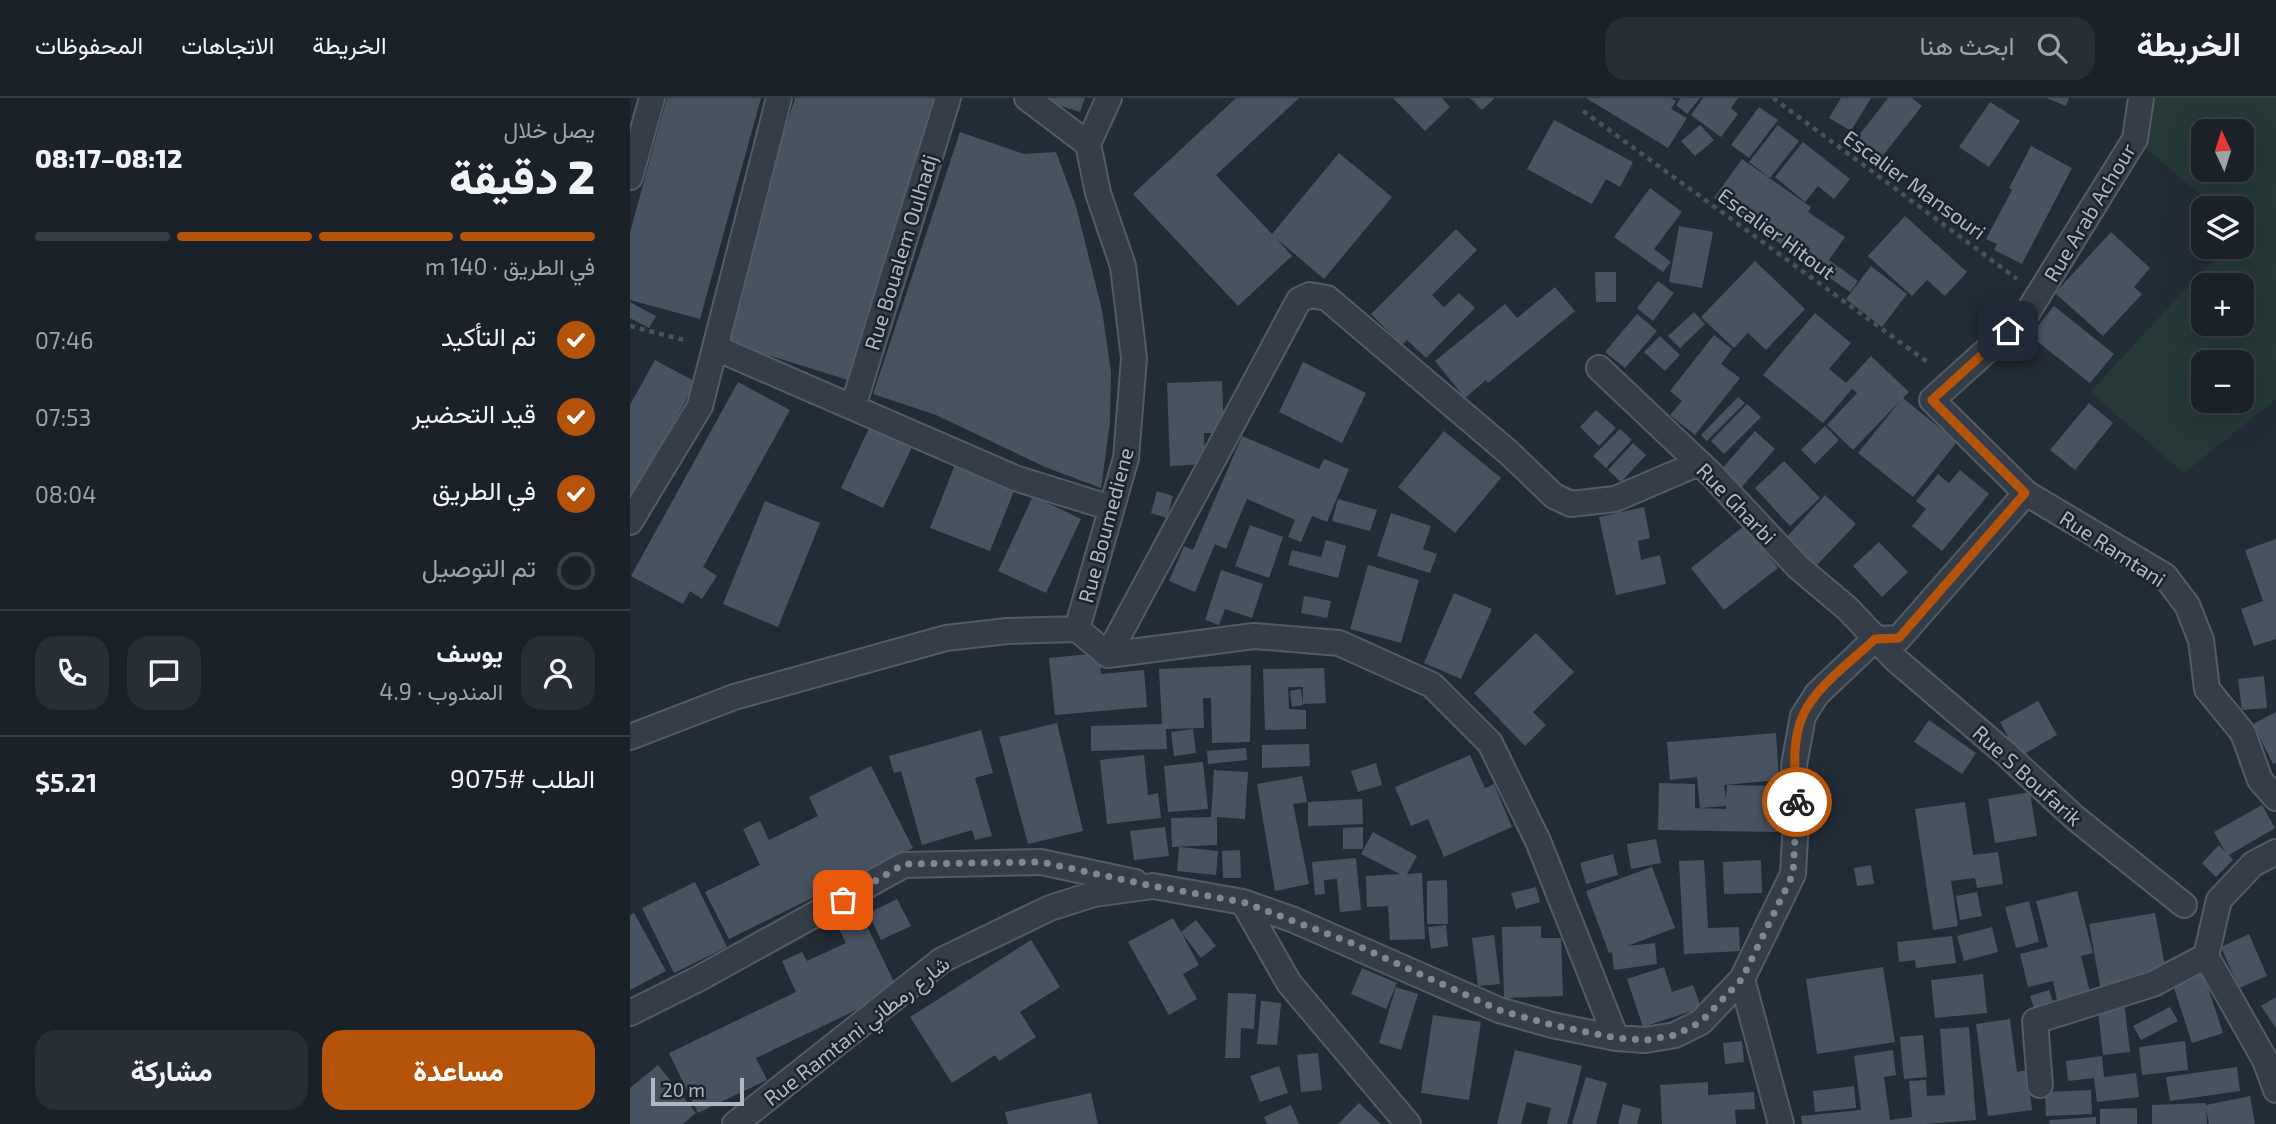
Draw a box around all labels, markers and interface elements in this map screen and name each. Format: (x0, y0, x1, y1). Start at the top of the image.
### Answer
search box (1605, 17, 2095, 80)
text: الخريطة (2137, 23, 2241, 63)
text: ابحث هنا (1920, 29, 2015, 60)
icon: search (2033, 29, 2071, 67)
text: المحفوظات (35, 30, 143, 59)
text: الاتجاهات (181, 30, 274, 59)
text: الخريطة (312, 30, 387, 59)
text: يصل خلال (504, 115, 595, 143)
north arrow (2191, 119, 2254, 182)
map controls (2191, 119, 2254, 413)
street label: Escalier Mansouri (1839, 124, 1991, 244)
street label: Rue Arab Achour (2038, 138, 2141, 286)
text: 08:12–08:17 (35, 142, 182, 173)
text: 2 دقيقة (449, 148, 595, 203)
street label: Rue Boualem Oulhadj (858, 151, 943, 353)
street label: Escalier Hitout (1714, 182, 1840, 284)
button: layers (2191, 196, 2254, 259)
text: في الطريق · 140 m (425, 252, 595, 280)
button: + (2191, 273, 2254, 336)
pin (1978, 301, 2038, 361)
icon: home (1989, 312, 2027, 350)
text: تم التأكيد (441, 320, 536, 351)
icon: check (557, 321, 595, 359)
text: 07:46 (35, 326, 93, 354)
button: − (2191, 350, 2254, 413)
text: قيد التحضير (412, 397, 536, 428)
icon: check (557, 398, 595, 436)
text: 07:53 (35, 403, 91, 431)
street label: Rue Boumediene (1072, 445, 1138, 605)
street label: Rue Gharbi (1692, 457, 1782, 549)
text: في الطريق (432, 474, 536, 505)
icon: check (557, 475, 595, 513)
text: 08:04 (35, 480, 96, 508)
street label: Rue Ramtani (2056, 505, 2170, 591)
text: تم التوصيل (422, 551, 536, 582)
button: phone (35, 636, 109, 710)
button: chat (127, 636, 201, 710)
text: يوسف (436, 636, 503, 667)
button: person (521, 636, 595, 710)
text: المندوب · 4.9 (379, 677, 503, 705)
street label: Rue S Boufarik (1968, 719, 2088, 831)
text: الطلب #9075 (450, 762, 595, 793)
text: $5.21 (35, 766, 97, 797)
courier (1762, 767, 1832, 837)
icon: bike (1778, 783, 1816, 821)
pin (813, 870, 873, 930)
icon: bag (824, 881, 862, 919)
street label: Rue Ramtani شارع رمطاني (758, 950, 957, 1115)
button: مشاركة (35, 1030, 308, 1110)
button: مساعدة (322, 1030, 595, 1110)
scale bar (651, 1075, 744, 1107)
text: 20 m (662, 1078, 705, 1101)

